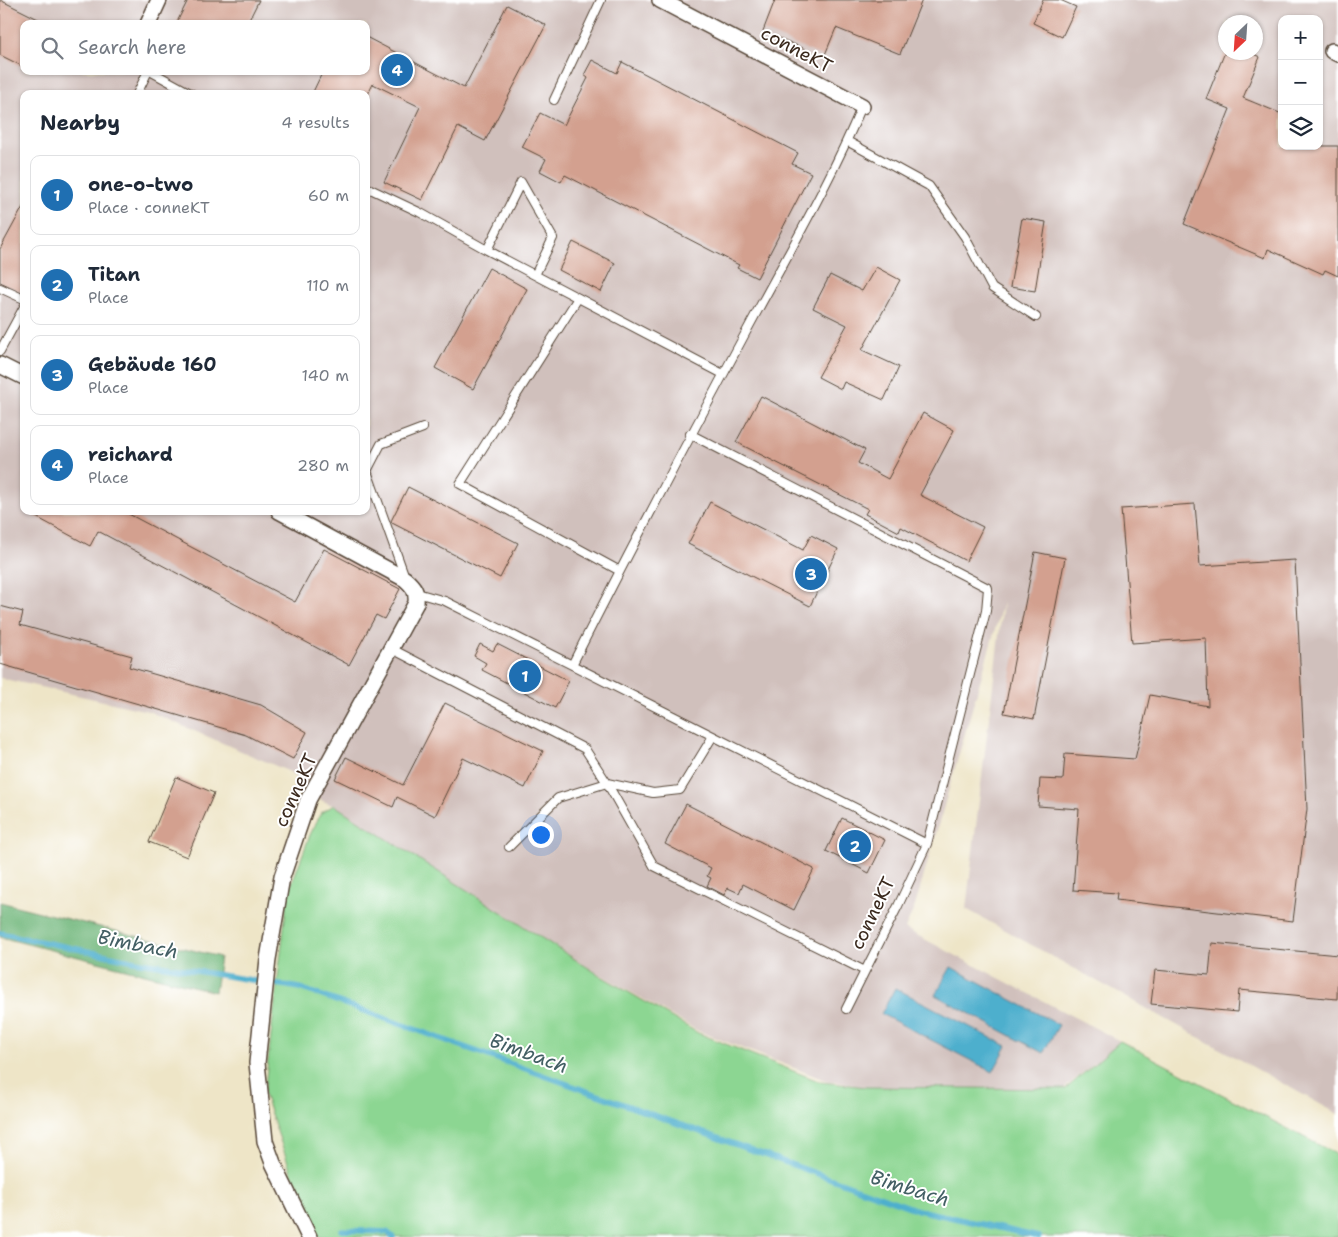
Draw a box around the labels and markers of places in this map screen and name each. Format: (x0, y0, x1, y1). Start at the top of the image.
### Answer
pin: 4 (381, 51, 413, 89)
pin: 3 (795, 555, 827, 593)
pin: 1 (509, 657, 541, 695)
pin: 2 (839, 827, 871, 865)

